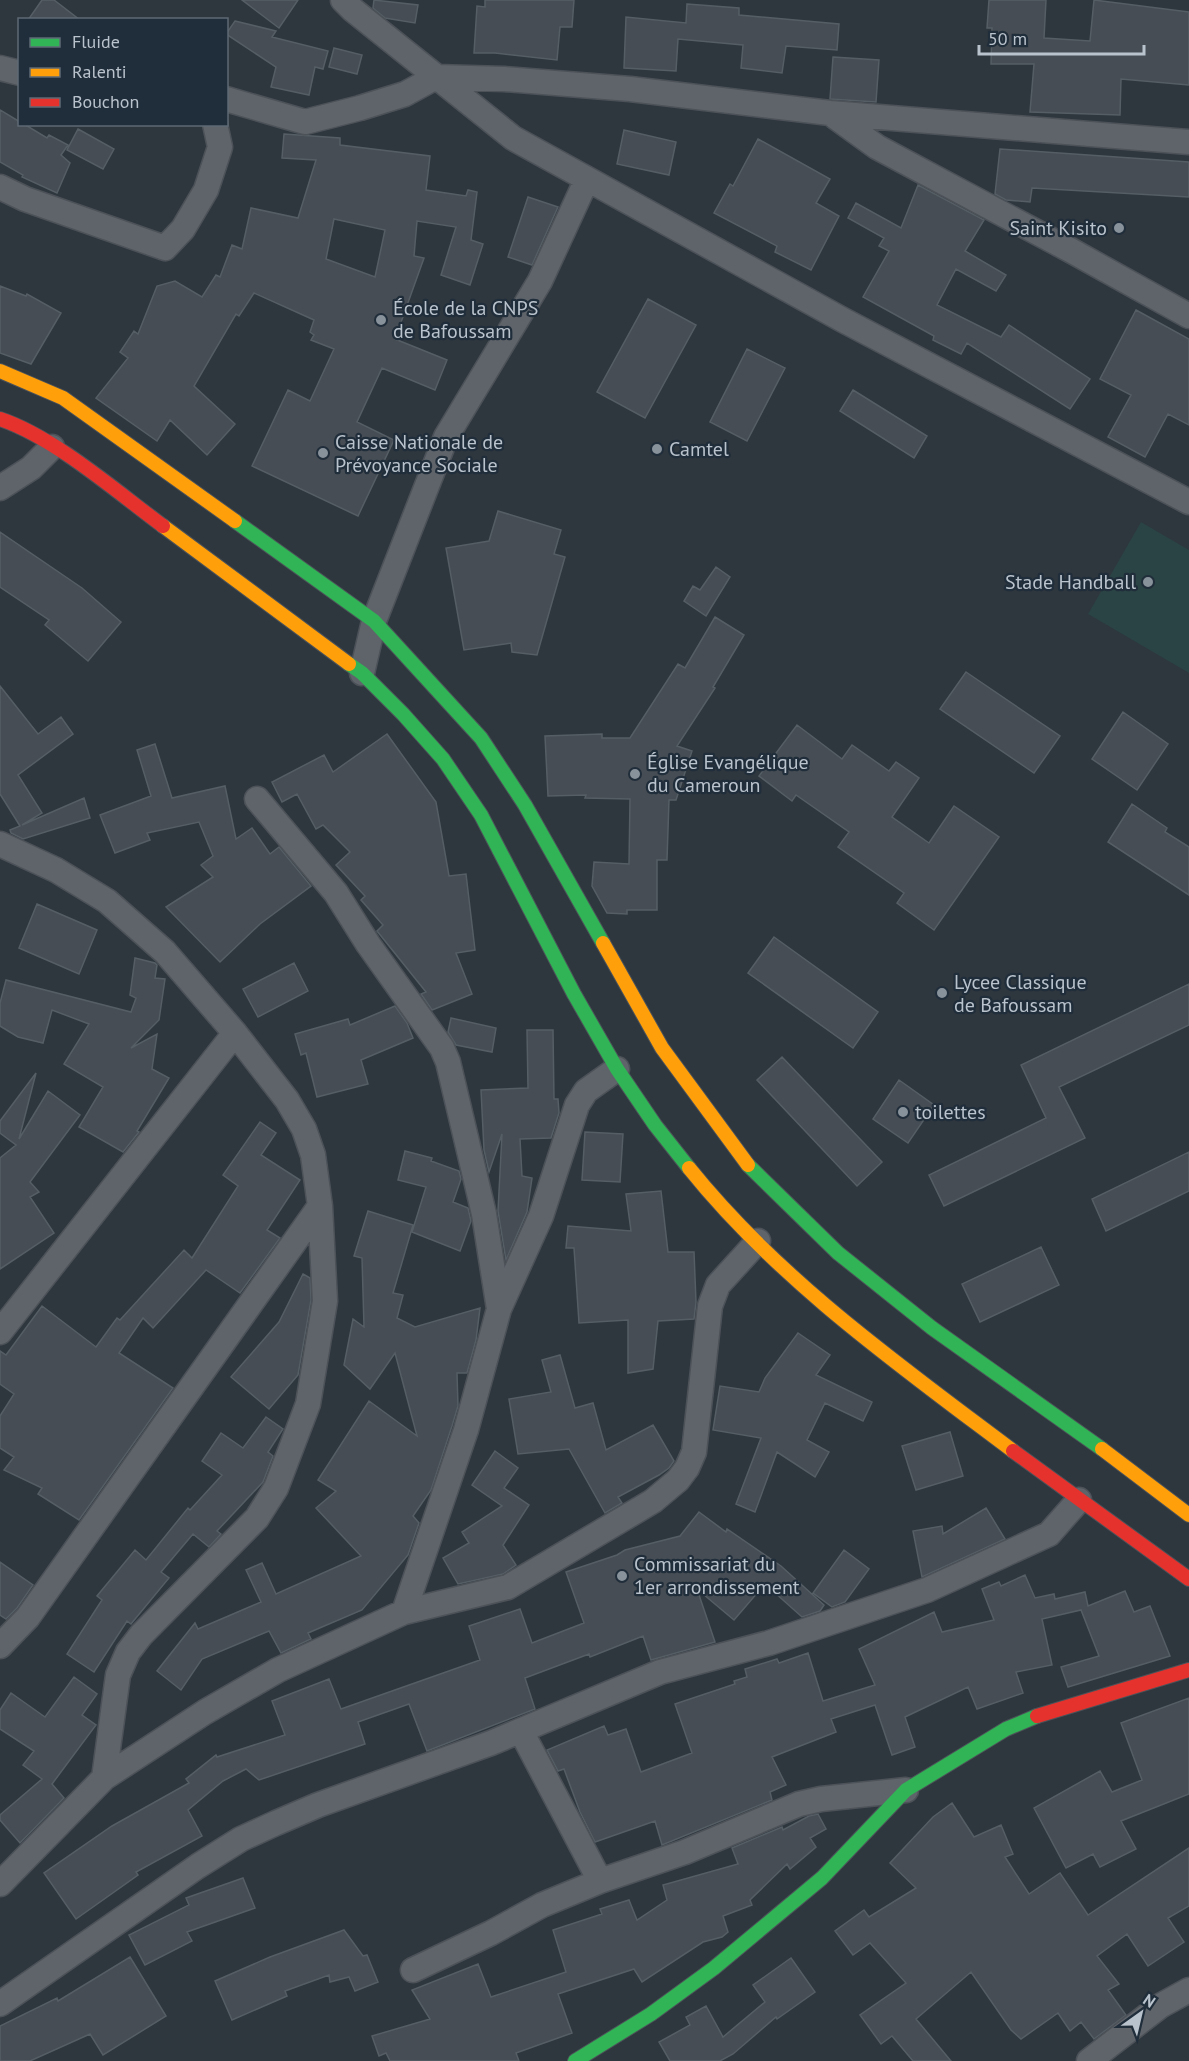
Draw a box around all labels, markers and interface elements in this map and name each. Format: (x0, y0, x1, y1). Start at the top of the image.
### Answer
legend (18, 18, 228, 126)
scale bar (979, 18, 1144, 56)
text: 50 m (988, 27, 1027, 50)
text: Fluide (72, 30, 120, 53)
text: Ralenti (72, 60, 127, 83)
text: Bouchon (72, 90, 139, 113)
place label: Saint Kisito (1009, 215, 1107, 241)
marker: Saint Kisito (1112, 221, 1126, 235)
place label: École de la CNPS de Bafoussam (393, 295, 538, 344)
marker: École de la CNPS de Bafoussam (374, 313, 388, 327)
place label: Caisse Nationale de Prévoyance Sociale (335, 429, 503, 478)
place label: Camtel (669, 436, 729, 462)
marker: Camtel (650, 442, 664, 456)
marker: Caisse Nationale de Prévoyance Sociale (316, 446, 330, 460)
place label: Stade Handball (1005, 569, 1136, 595)
marker: Stade Handball (1141, 575, 1155, 589)
place label: Église Evangélique du Cameroun (647, 749, 809, 798)
marker: Église Evangélique du Cameroun (628, 767, 642, 781)
place label: Lycee Classique de Bafoussam (954, 969, 1087, 1018)
marker: Lycee Classique de Bafoussam (935, 986, 949, 1000)
place label: toilettes (915, 1099, 986, 1125)
marker: toilettes (896, 1105, 910, 1119)
place label: Commissariat du 1er arrondissement (634, 1551, 800, 1600)
marker: Commissariat du 1er arrondissement (615, 1569, 629, 1583)
north arrow (1111, 1983, 1171, 2043)
text: N (1139, 1989, 1159, 2012)

